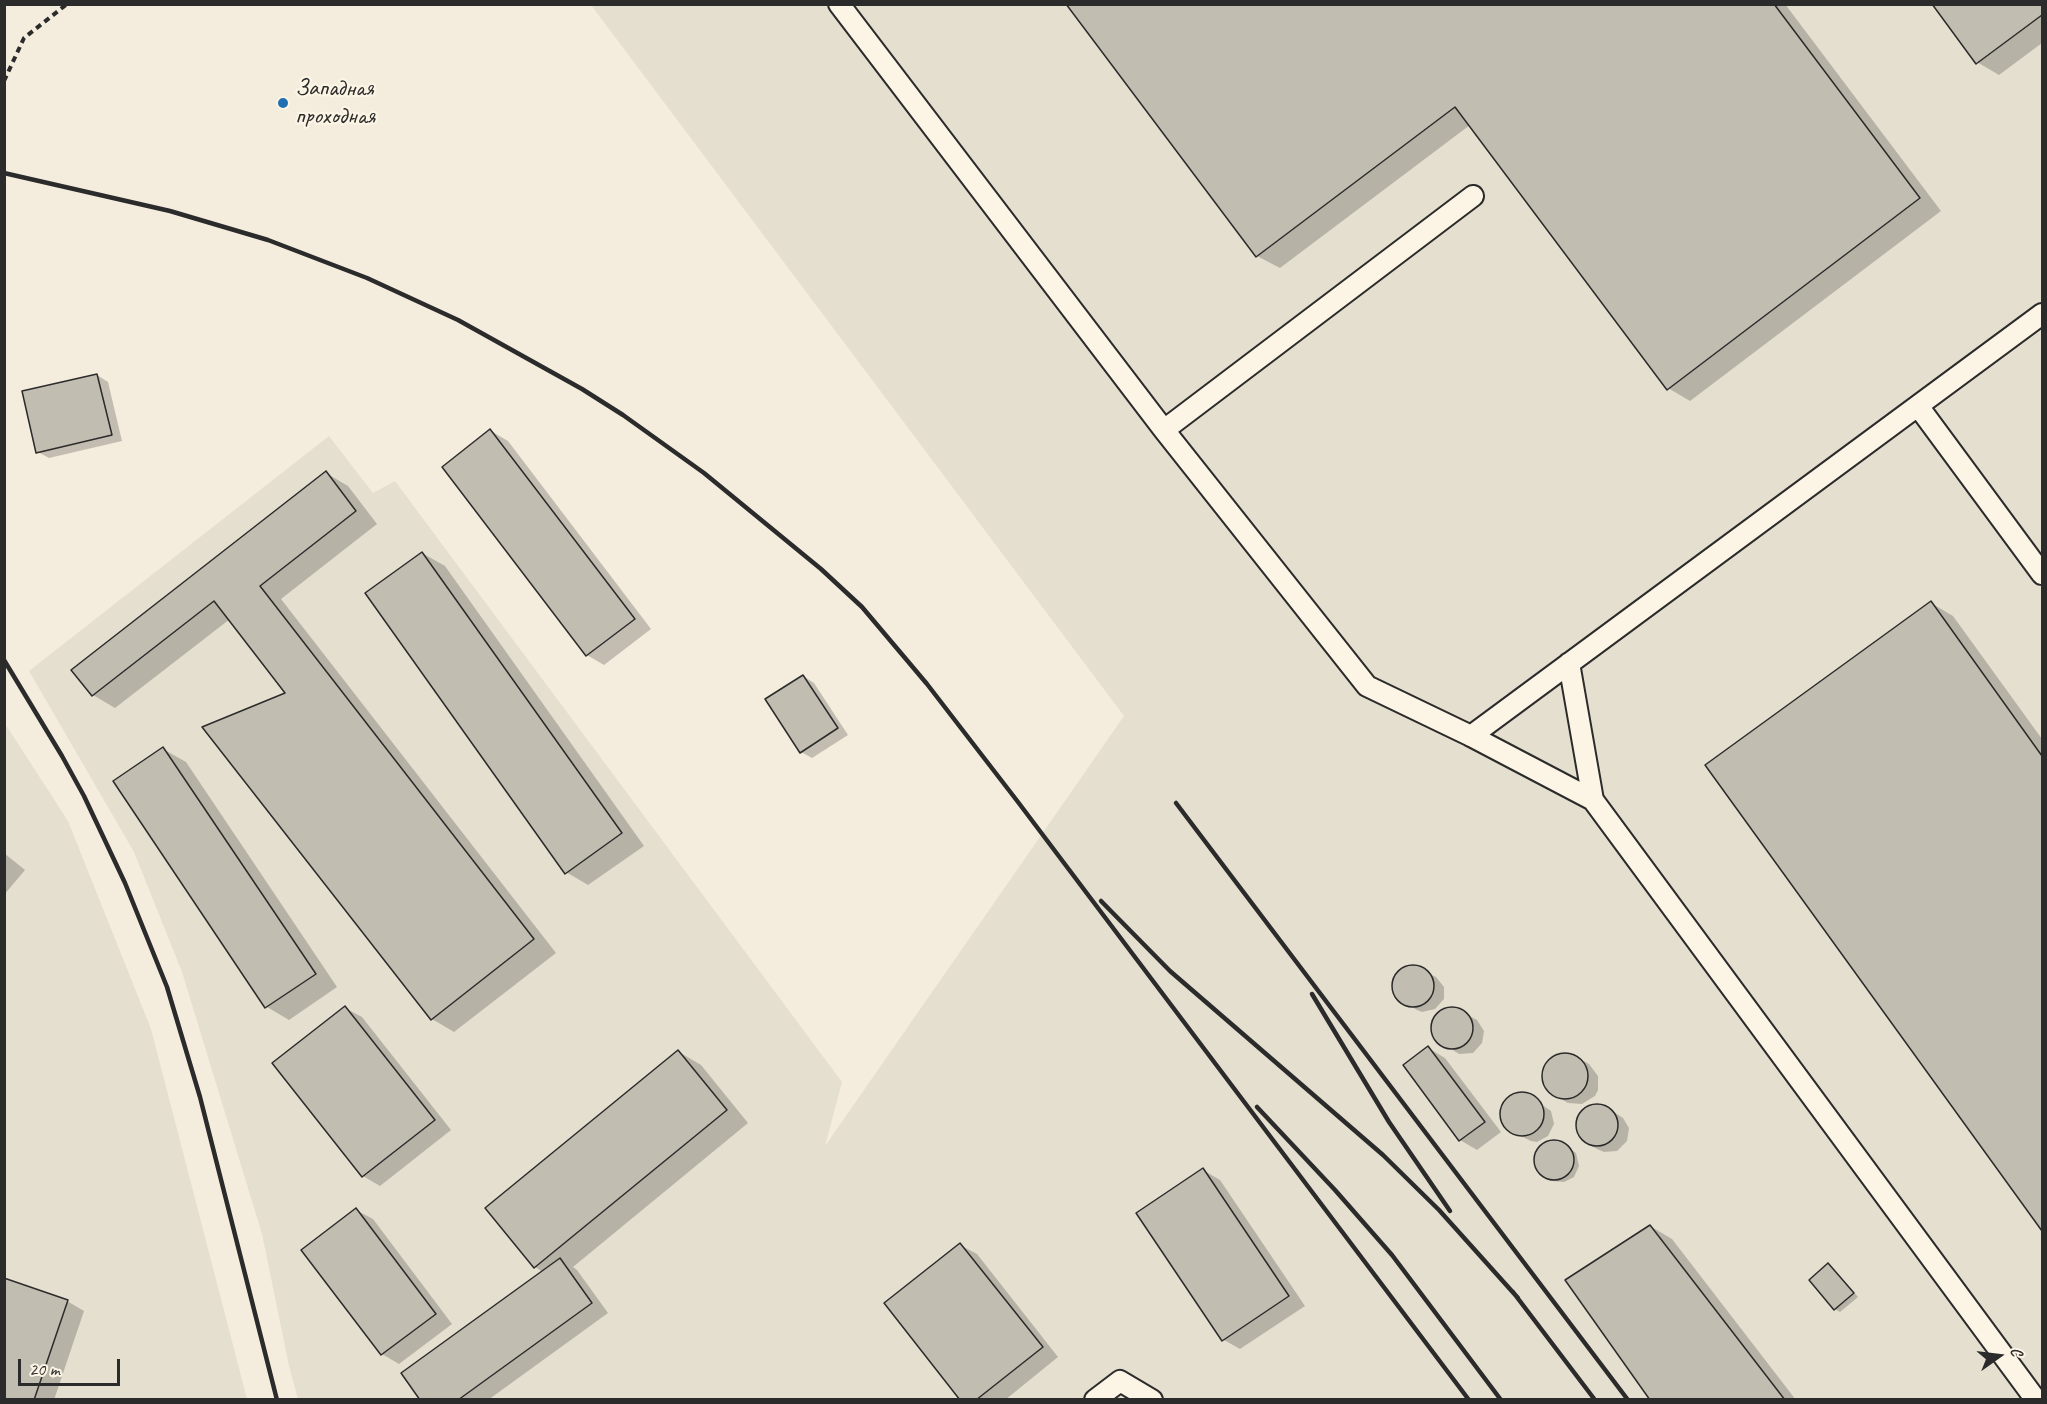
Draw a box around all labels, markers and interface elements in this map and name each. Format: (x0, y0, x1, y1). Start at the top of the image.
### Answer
place label: Западная проходная (295, 75, 375, 131)
marker: Западная проходная (276, 96, 290, 110)
north arrow (1969, 1326, 2029, 1386)
text: С (2006, 1345, 2027, 1358)
scale bar (21, 1347, 123, 1385)
text: 20 m (29, 1358, 60, 1380)

